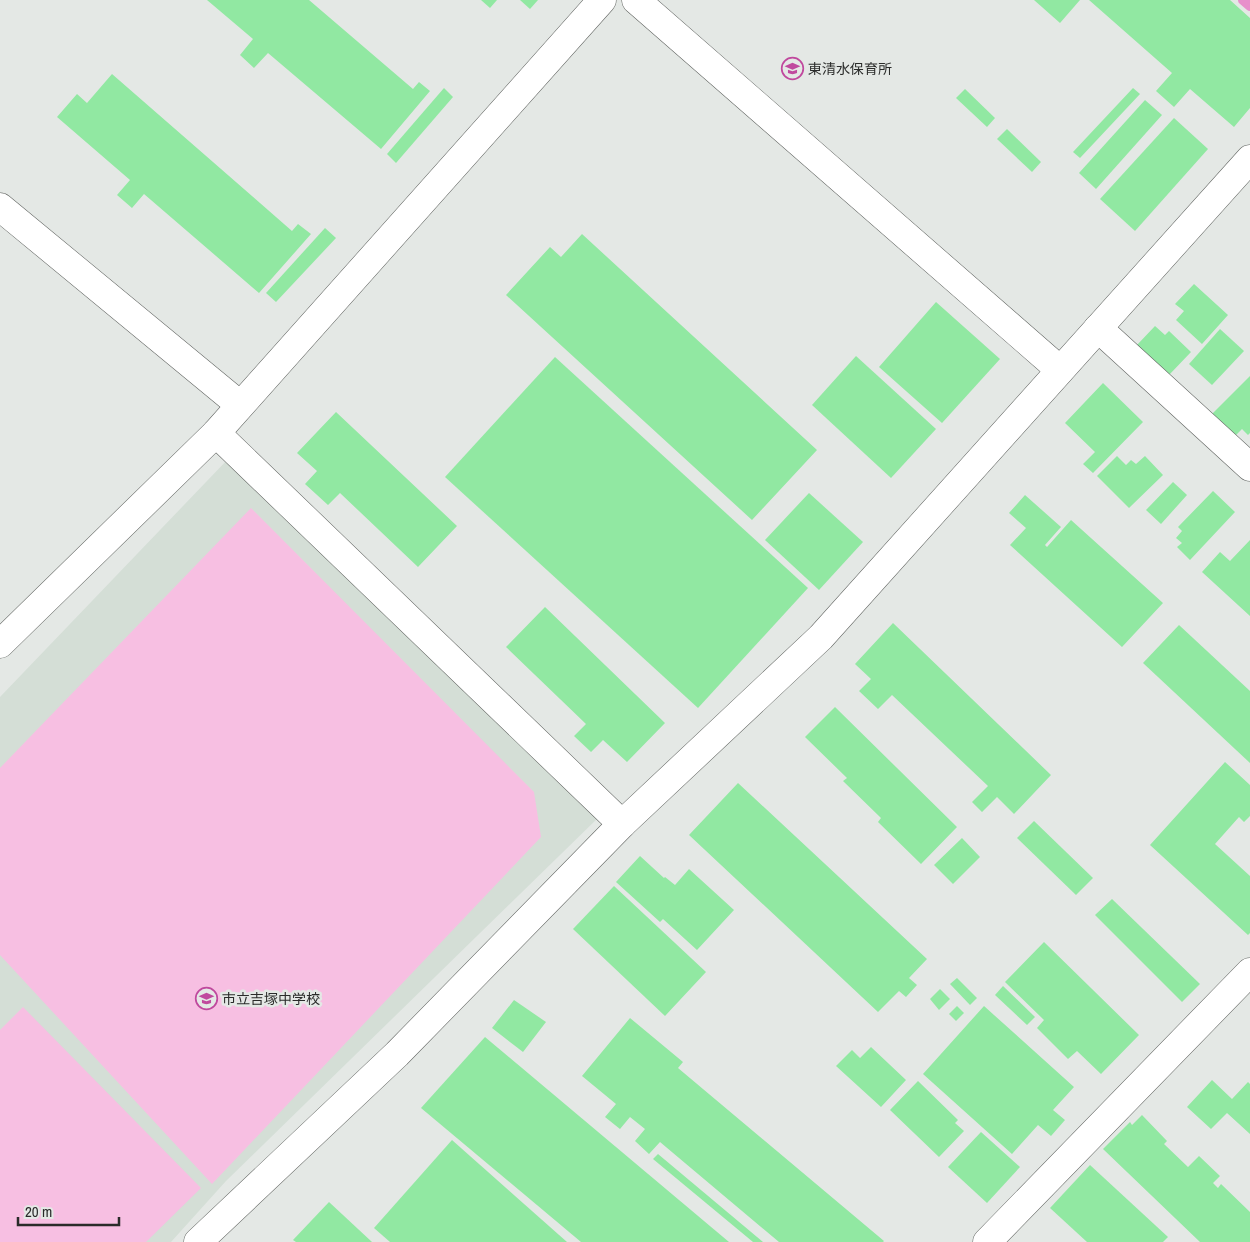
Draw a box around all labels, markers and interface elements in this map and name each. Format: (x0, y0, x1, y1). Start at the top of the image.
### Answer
school or university icon: 東清水保育所 (780, 57, 804, 81)
place label: 東清水保育所 (808, 60, 892, 78)
school or university icon: 市立吉塚中学校 (194, 987, 218, 1011)
place label: 市立吉塚中学校 (222, 990, 320, 1008)
scale bar (18, 1194, 119, 1226)
text: 20 m (25, 1201, 52, 1222)

